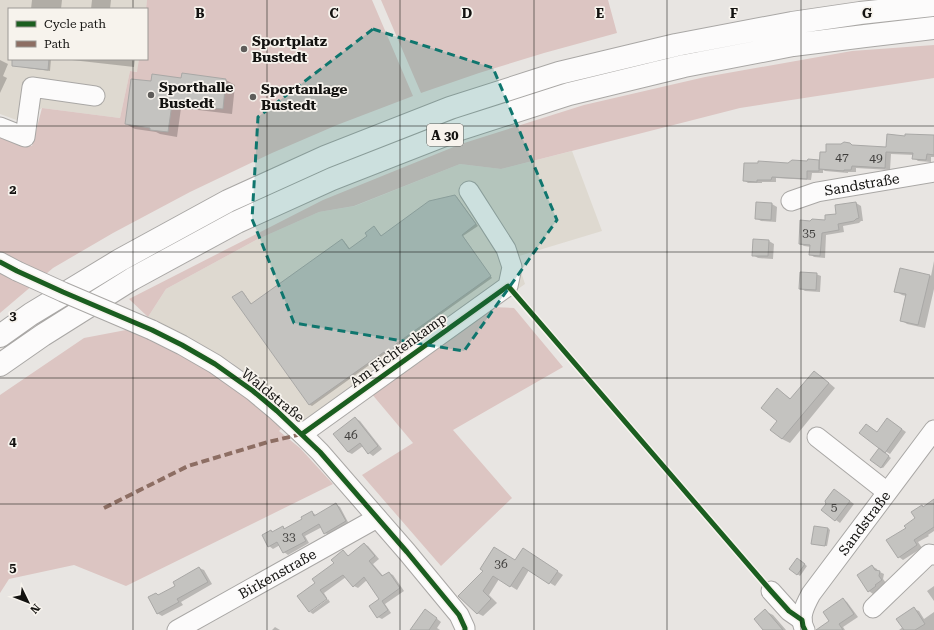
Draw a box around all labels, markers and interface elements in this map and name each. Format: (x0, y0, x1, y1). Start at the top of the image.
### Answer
text: B (195, 6, 205, 21)
text: C (329, 6, 339, 21)
text: D (462, 6, 472, 21)
text: E (596, 6, 604, 21)
text: F (730, 6, 738, 21)
text: G (862, 6, 872, 21)
legend (8, 8, 148, 60)
text: Cycle path (44, 17, 106, 31)
place label: Sportplatz Bustedt (252, 33, 327, 65)
text: Path (44, 37, 70, 51)
marker: Sportplatz Bustedt (239, 44, 249, 54)
place label: Sporthalle Bustedt (159, 79, 234, 111)
place label: Sportanlage Bustedt (261, 81, 348, 113)
marker: Sporthalle Bustedt (146, 90, 156, 100)
marker: Sportanlage Bustedt (248, 92, 258, 102)
road number: A 30 (427, 124, 463, 146)
house number: 47 (835, 150, 849, 164)
house number: 49 (869, 151, 883, 165)
street label: Sandstraße (823, 170, 901, 199)
text: 2 (9, 182, 17, 197)
house number: 35 (802, 226, 816, 240)
text: 3 (9, 308, 17, 323)
street label: Am Fichtenkamp (347, 310, 449, 390)
street label: Waldstraße (238, 365, 308, 425)
house number: 46 (344, 428, 358, 442)
text: 4 (9, 434, 17, 449)
street label: Sandstraße (835, 488, 894, 558)
house number: 5 (831, 500, 838, 514)
house number: 33 (282, 530, 296, 544)
street label: Birkenstraße (236, 546, 319, 602)
house number: 36 (494, 557, 508, 571)
text: 5 (9, 560, 17, 575)
north arrow (8, 582, 48, 622)
text: N (27, 601, 43, 616)

